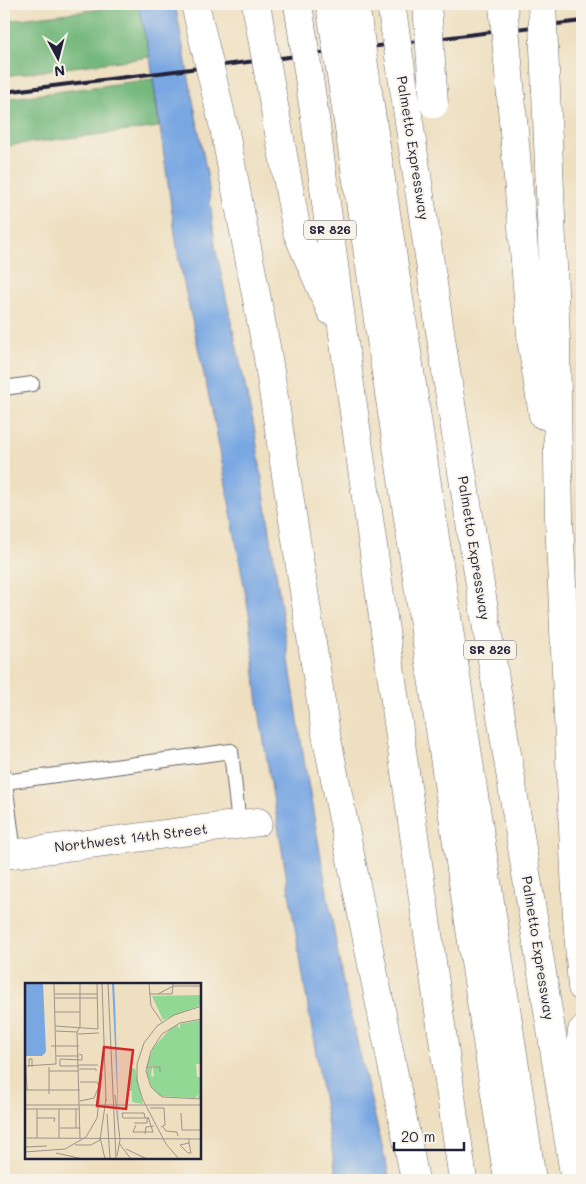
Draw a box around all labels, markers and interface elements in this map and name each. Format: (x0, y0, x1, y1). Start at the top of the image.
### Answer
north arrow (32, 32, 82, 82)
text: N (53, 61, 66, 81)
street label: Palmetto Expressway (393, 74, 434, 221)
road number: SR 826 (304, 220, 356, 240)
street label: Palmetto Expressway (454, 474, 495, 621)
road number: SR 826 (464, 640, 516, 660)
street label: Northwest 14th Street (53, 819, 209, 856)
street label: Palmetto Expressway (518, 874, 559, 1021)
inset map (25, 983, 201, 1159)
scale bar (394, 1119, 464, 1151)
text: 20 m (401, 1126, 435, 1146)

